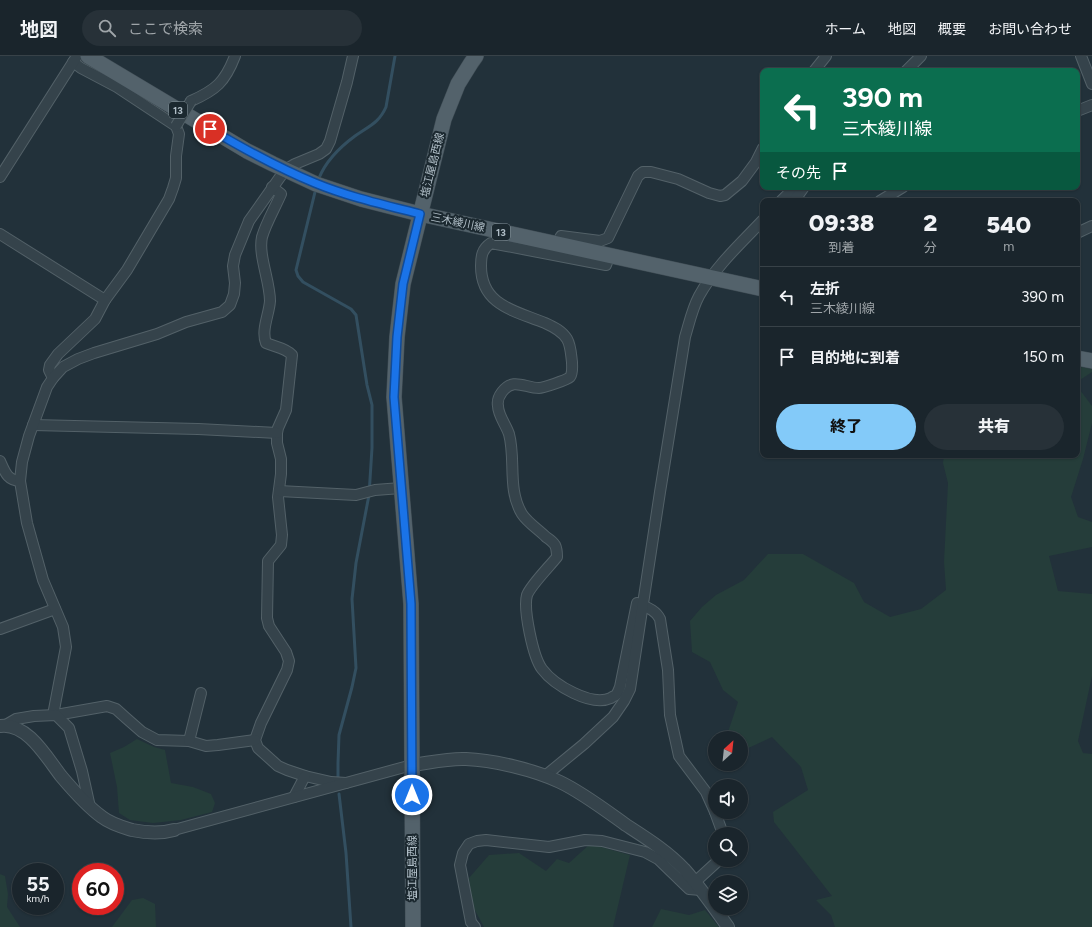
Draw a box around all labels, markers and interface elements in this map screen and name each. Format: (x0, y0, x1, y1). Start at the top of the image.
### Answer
search box (82, 10, 362, 46)
icon: search (96, 17, 118, 39)
text: 地図 (20, 18, 58, 41)
text: ここで検索 (128, 20, 203, 38)
text: ホーム (824, 21, 866, 38)
text: 地図 (888, 21, 916, 38)
text: 概要 (938, 21, 966, 38)
text: お問い合わせ (988, 21, 1072, 38)
text: 390 m (842, 80, 923, 114)
icon: left (776, 84, 828, 136)
road number: 13 (169, 102, 187, 118)
pin (193, 112, 227, 146)
icon: arrive (199, 118, 221, 140)
text: 三木綾川線 (842, 118, 932, 140)
street label: 塩江屋島西線 (418, 132, 447, 199)
icon: arrive (829, 160, 851, 182)
text: その先 (776, 164, 821, 182)
text: 09:38 (809, 208, 874, 237)
text: 2 (923, 208, 937, 237)
street label: 三木綾川線 (430, 210, 486, 235)
text: 540 (986, 210, 1031, 239)
road number: 13 (492, 224, 510, 240)
text: m (1003, 239, 1014, 254)
text: 到着 (829, 240, 855, 255)
text: 分 (924, 240, 937, 255)
text: 左折 (810, 280, 840, 298)
icon: left (776, 286, 798, 308)
text: 390 m (1021, 288, 1064, 306)
text: 三木綾川線 (810, 301, 875, 316)
icon: arrive (776, 346, 798, 368)
text: 150 m (1023, 348, 1064, 366)
text: 目的地に到着 (810, 349, 900, 367)
button: 終了 (776, 404, 916, 450)
button: 共有 (924, 404, 1064, 450)
north arrow (708, 731, 748, 771)
map controls (708, 731, 748, 915)
position arrow (391, 774, 433, 816)
button: sound (708, 779, 748, 819)
button: search (708, 827, 748, 867)
street label: 塩江屋島西線 (406, 835, 419, 901)
speed limit sign: 60 (72, 863, 124, 915)
text: 55 (26, 872, 50, 896)
button: layers (708, 875, 748, 915)
text: km/h (27, 892, 49, 905)

